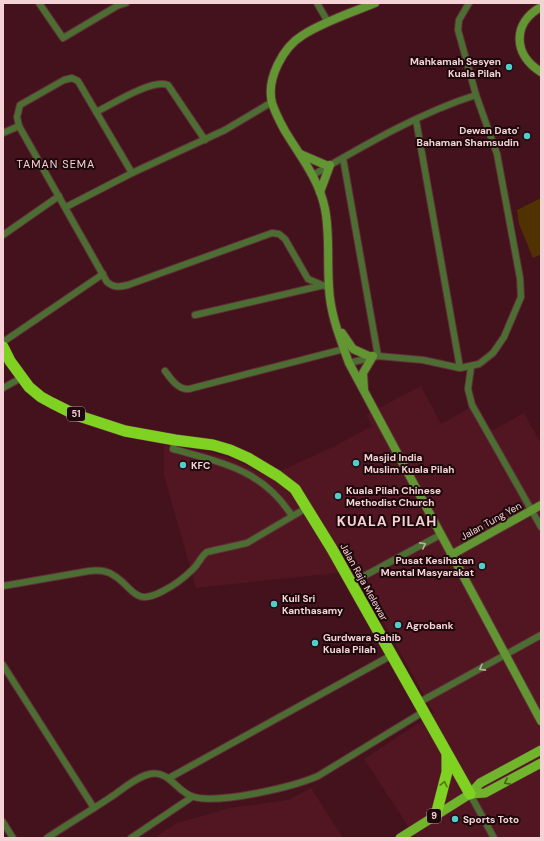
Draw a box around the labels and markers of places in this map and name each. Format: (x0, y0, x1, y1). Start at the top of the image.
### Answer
place label: Mahkamah Sesyen Kuala Pilah (410, 55, 501, 80)
marker: Mahkamah Sesyen Kuala Pilah (504, 62, 514, 72)
place label: Dewan Dato' Bahaman Shamsudin (417, 124, 519, 149)
marker: Dewan Dato' Bahaman Shamsudin (522, 131, 532, 141)
place label: Masjid India Muslim Kuala Pilah (364, 451, 454, 476)
marker: Masjid India Muslim Kuala Pilah (351, 458, 361, 468)
place label: KFC (191, 459, 210, 472)
marker: KFC (178, 460, 188, 470)
place label: Kuala Pilah Chinese Methodist Church (346, 484, 441, 509)
marker: Kuala Pilah Chinese Methodist Church (333, 491, 343, 501)
place label: Pusat Kesihatan Mental Masyarakat (381, 554, 474, 579)
marker: Pusat Kesihatan Mental Masyarakat (477, 561, 487, 571)
place label: Kuil Sri Kanthasamy (282, 592, 343, 617)
marker: Kuil Sri Kanthasamy (269, 599, 279, 609)
place label: Agrobank (406, 619, 454, 632)
marker: Agrobank (393, 620, 403, 630)
place label: Gurdwara Sahib Kuala Pilah (323, 631, 401, 656)
marker: Gurdwara Sahib Kuala Pilah (310, 638, 320, 648)
place label: Sports Toto (463, 813, 519, 826)
marker: Sports Toto (450, 814, 460, 824)

